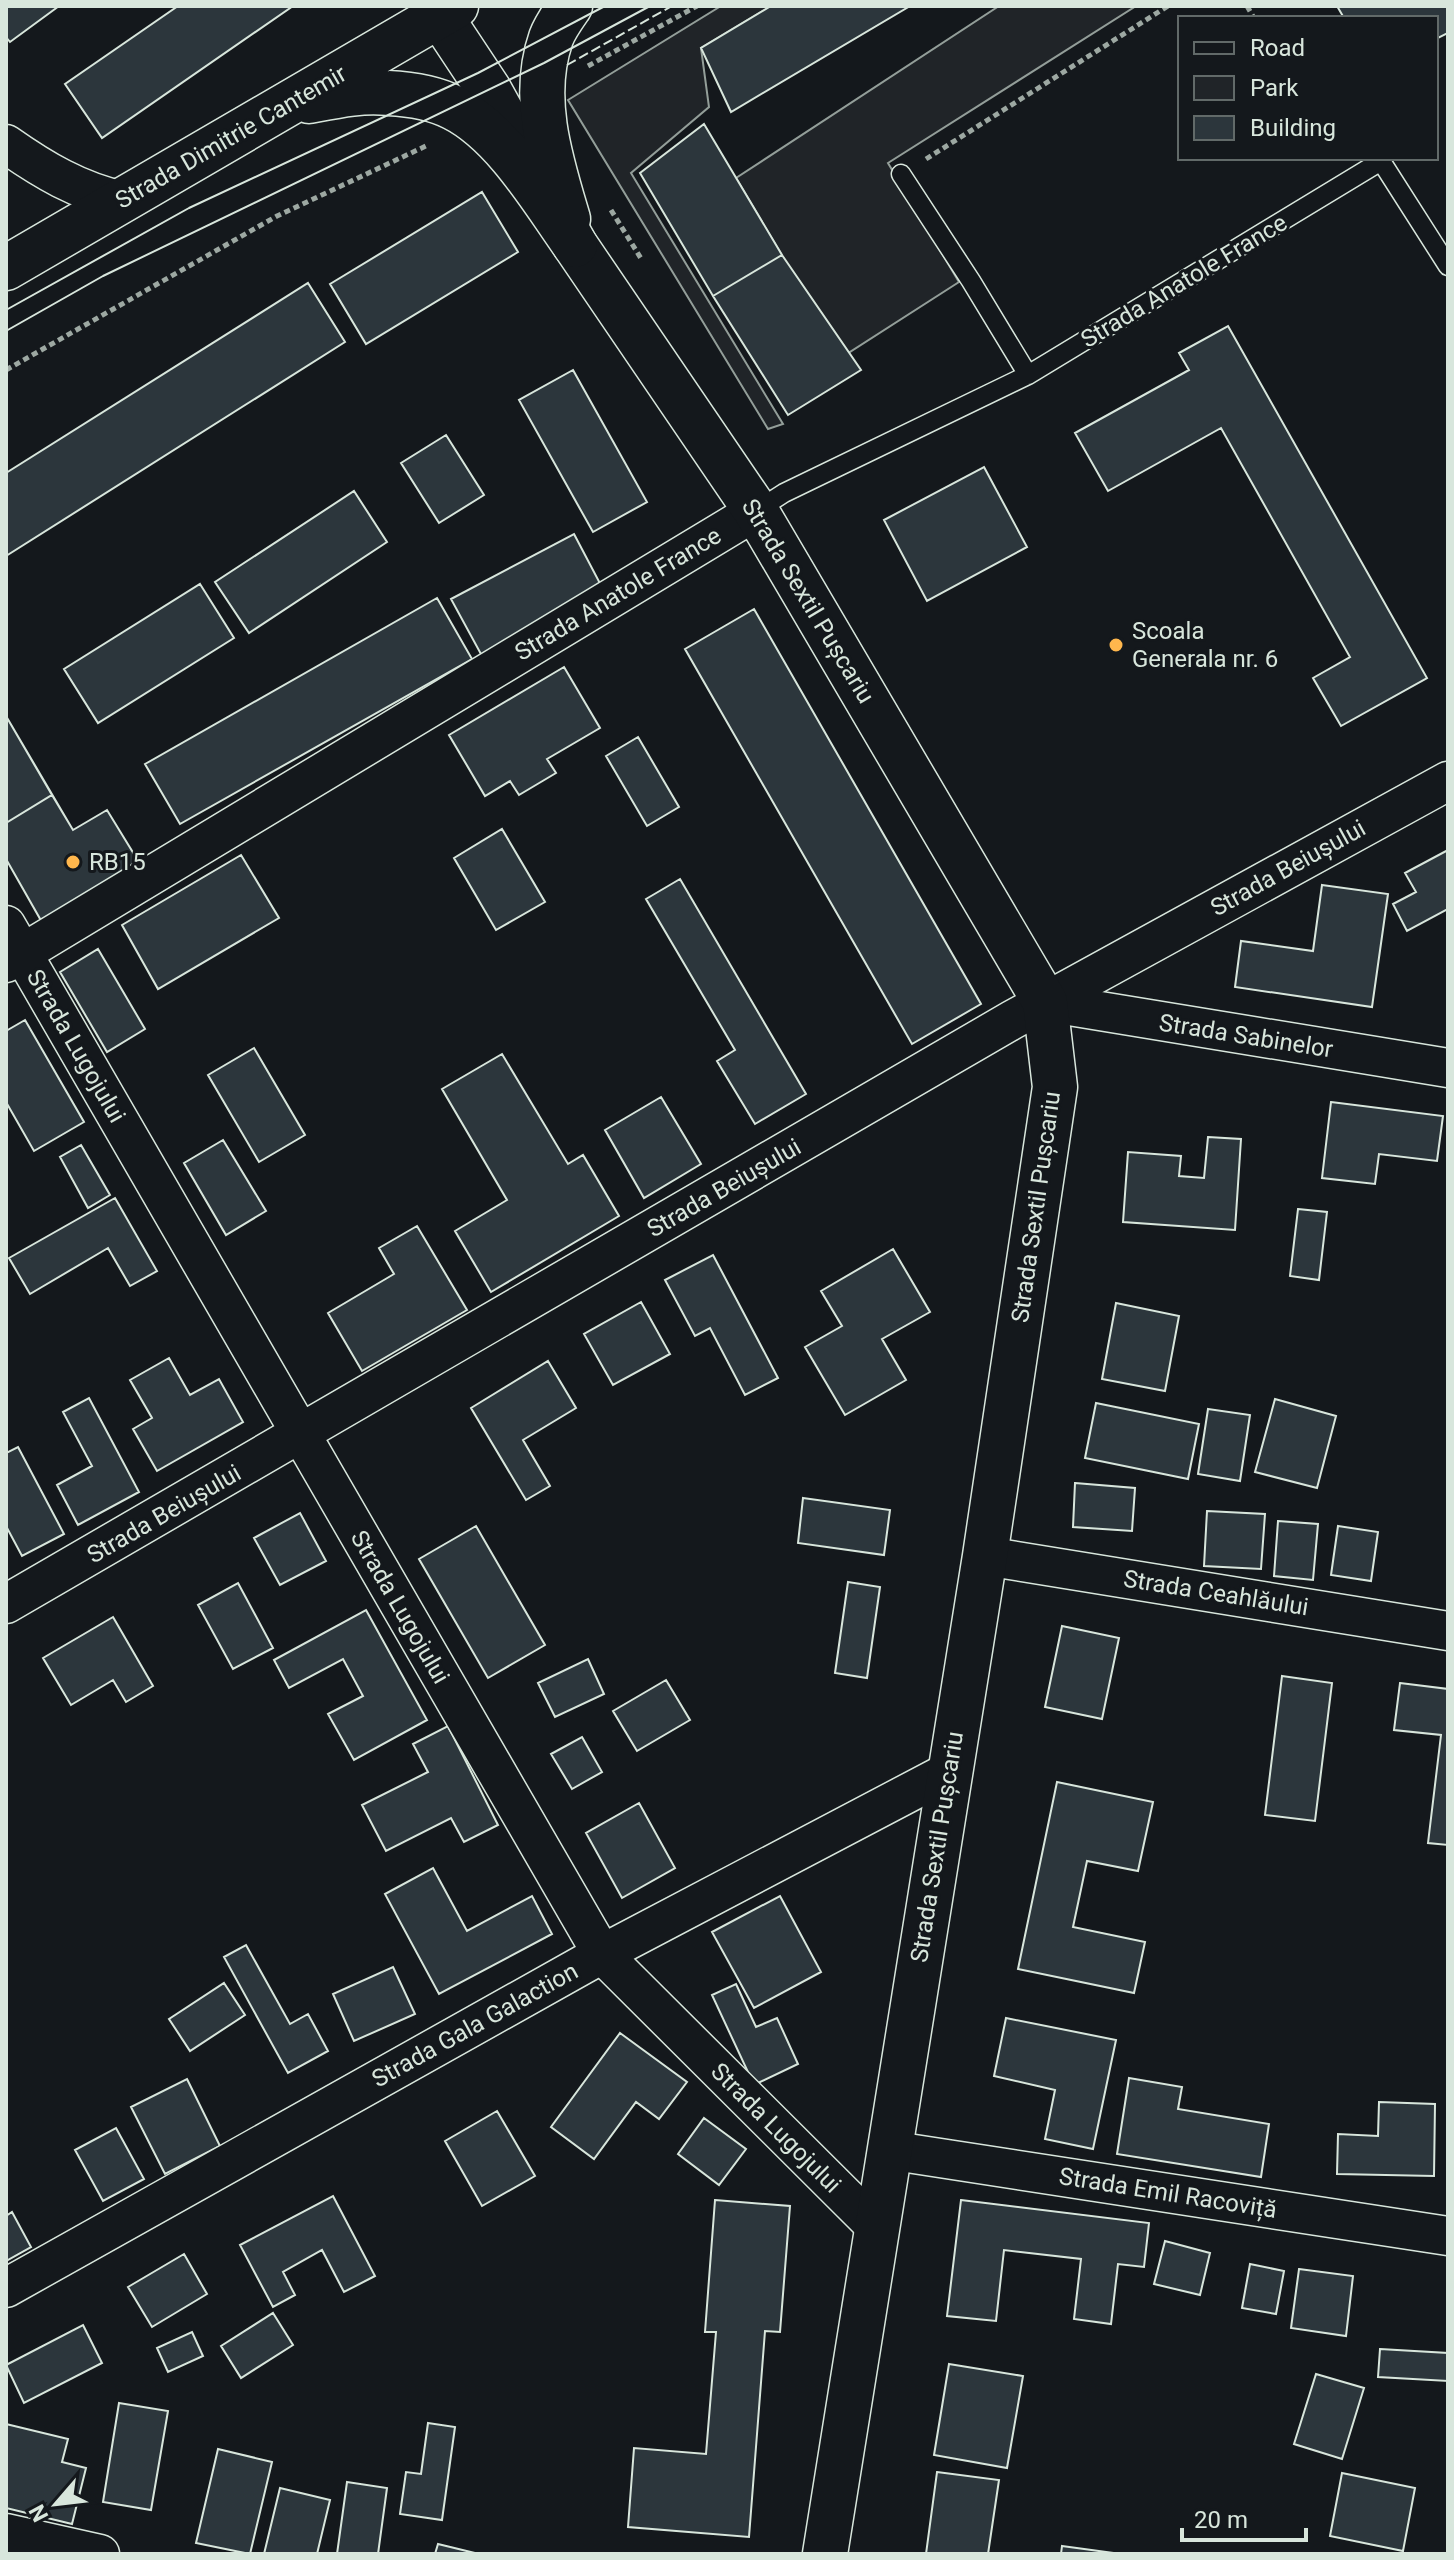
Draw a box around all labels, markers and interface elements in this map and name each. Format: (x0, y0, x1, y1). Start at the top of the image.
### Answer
legend (1178, 16, 1438, 160)
text: Road (1250, 34, 1305, 62)
street label: Strada Dimitrie Cantemir (111, 59, 351, 215)
text: Park (1250, 74, 1299, 102)
text: Building (1250, 114, 1336, 142)
street label: Strada Anatole France (1076, 208, 1292, 354)
street label: Strada Sextil Pușcariu (736, 494, 880, 708)
street label: Strada Anatole France (510, 521, 726, 667)
place label: Scoala Generala nr. 6 (1132, 617, 1278, 673)
marker: Scoala Generala nr. 6 (1107, 636, 1125, 654)
street label: Strada Beiușului (1206, 814, 1370, 922)
place label: RB15 (89, 848, 146, 876)
marker: RB15 (64, 853, 82, 871)
street label: Strada Lugojului (21, 965, 131, 1127)
street label: Strada Sabinelor (1157, 1008, 1335, 1064)
street label: Strada Sextil Pușcariu (1006, 1090, 1066, 1324)
street label: Strada Beiușului (642, 1133, 806, 1243)
street label: Strada Beiușului (82, 1459, 246, 1569)
street label: Strada Lugojului (345, 1526, 455, 1688)
street label: Strada Ceahlăului (1121, 1565, 1311, 1621)
street label: Strada Sextil Pușcariu (905, 1730, 969, 1964)
street label: Strada Gala Galaction (367, 1957, 583, 2093)
street label: Strada Lugojului (705, 2057, 847, 2199)
street label: Strada Emil Racoviță (1057, 2162, 1279, 2224)
north arrow (16, 2464, 96, 2544)
scale bar (1182, 2492, 1306, 2542)
text: N (24, 2500, 53, 2526)
text: 20 m (1194, 2506, 1248, 2534)

